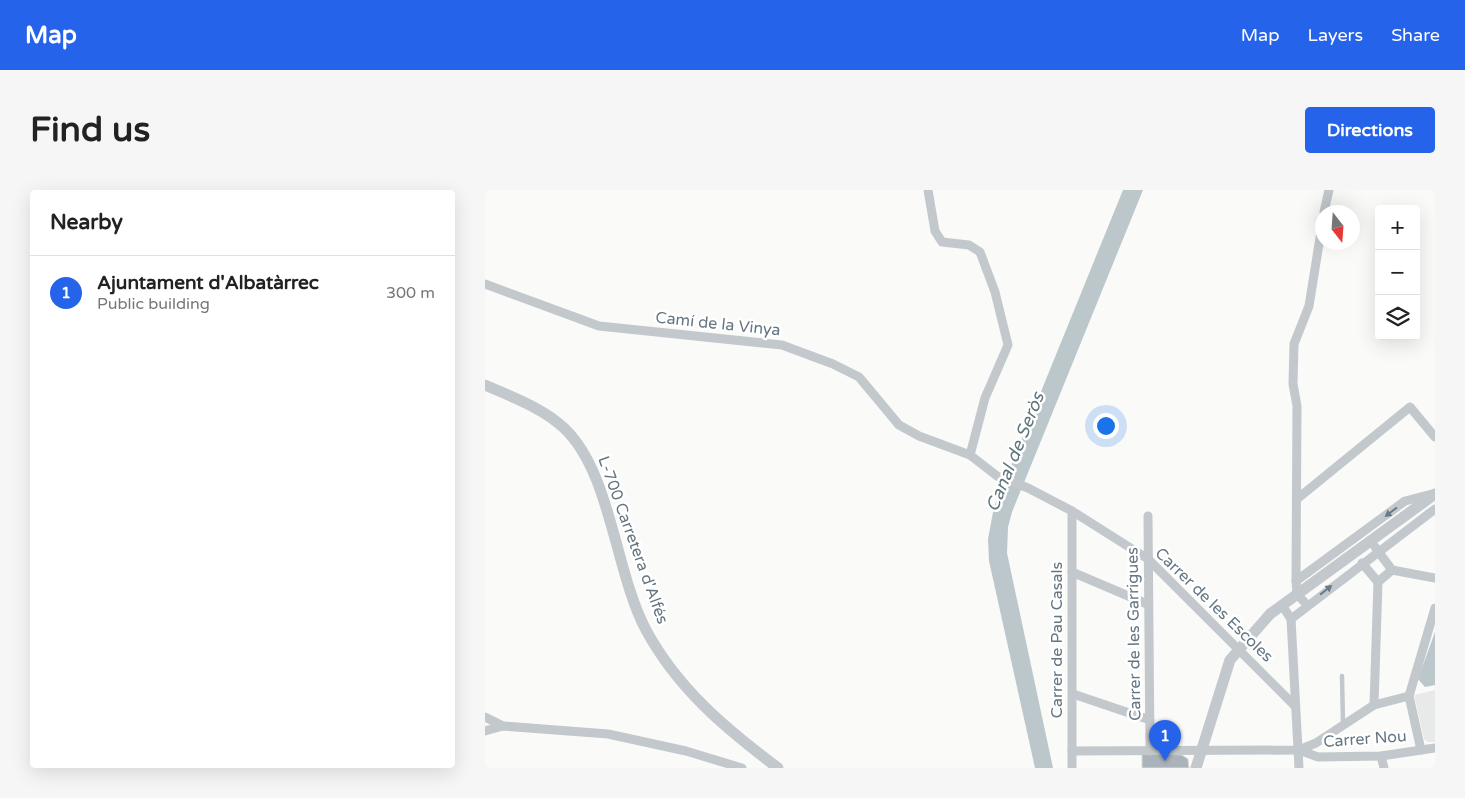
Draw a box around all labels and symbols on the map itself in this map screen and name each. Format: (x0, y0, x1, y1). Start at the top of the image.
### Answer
north arrow (1315, 205, 1360, 250)
street label: Camí de la Vinya (655, 307, 781, 341)
water label: Canal de Seròs (981, 388, 1049, 515)
your location (1093, 413, 1119, 439)
street label: L-700 Carretera d'Alfés (593, 453, 673, 627)
one-way arrow (1385, 506, 1398, 517)
street label: Carrer de les Escoles (1151, 543, 1277, 667)
street label: Carrer de les Garrigues (1122, 547, 1146, 721)
street label: Carrer de Pau Casals (1047, 562, 1067, 718)
one-way arrow (1319, 585, 1332, 596)
pin: 1 (1149, 720, 1181, 761)
street label: Carrer Nou (1323, 726, 1407, 752)

